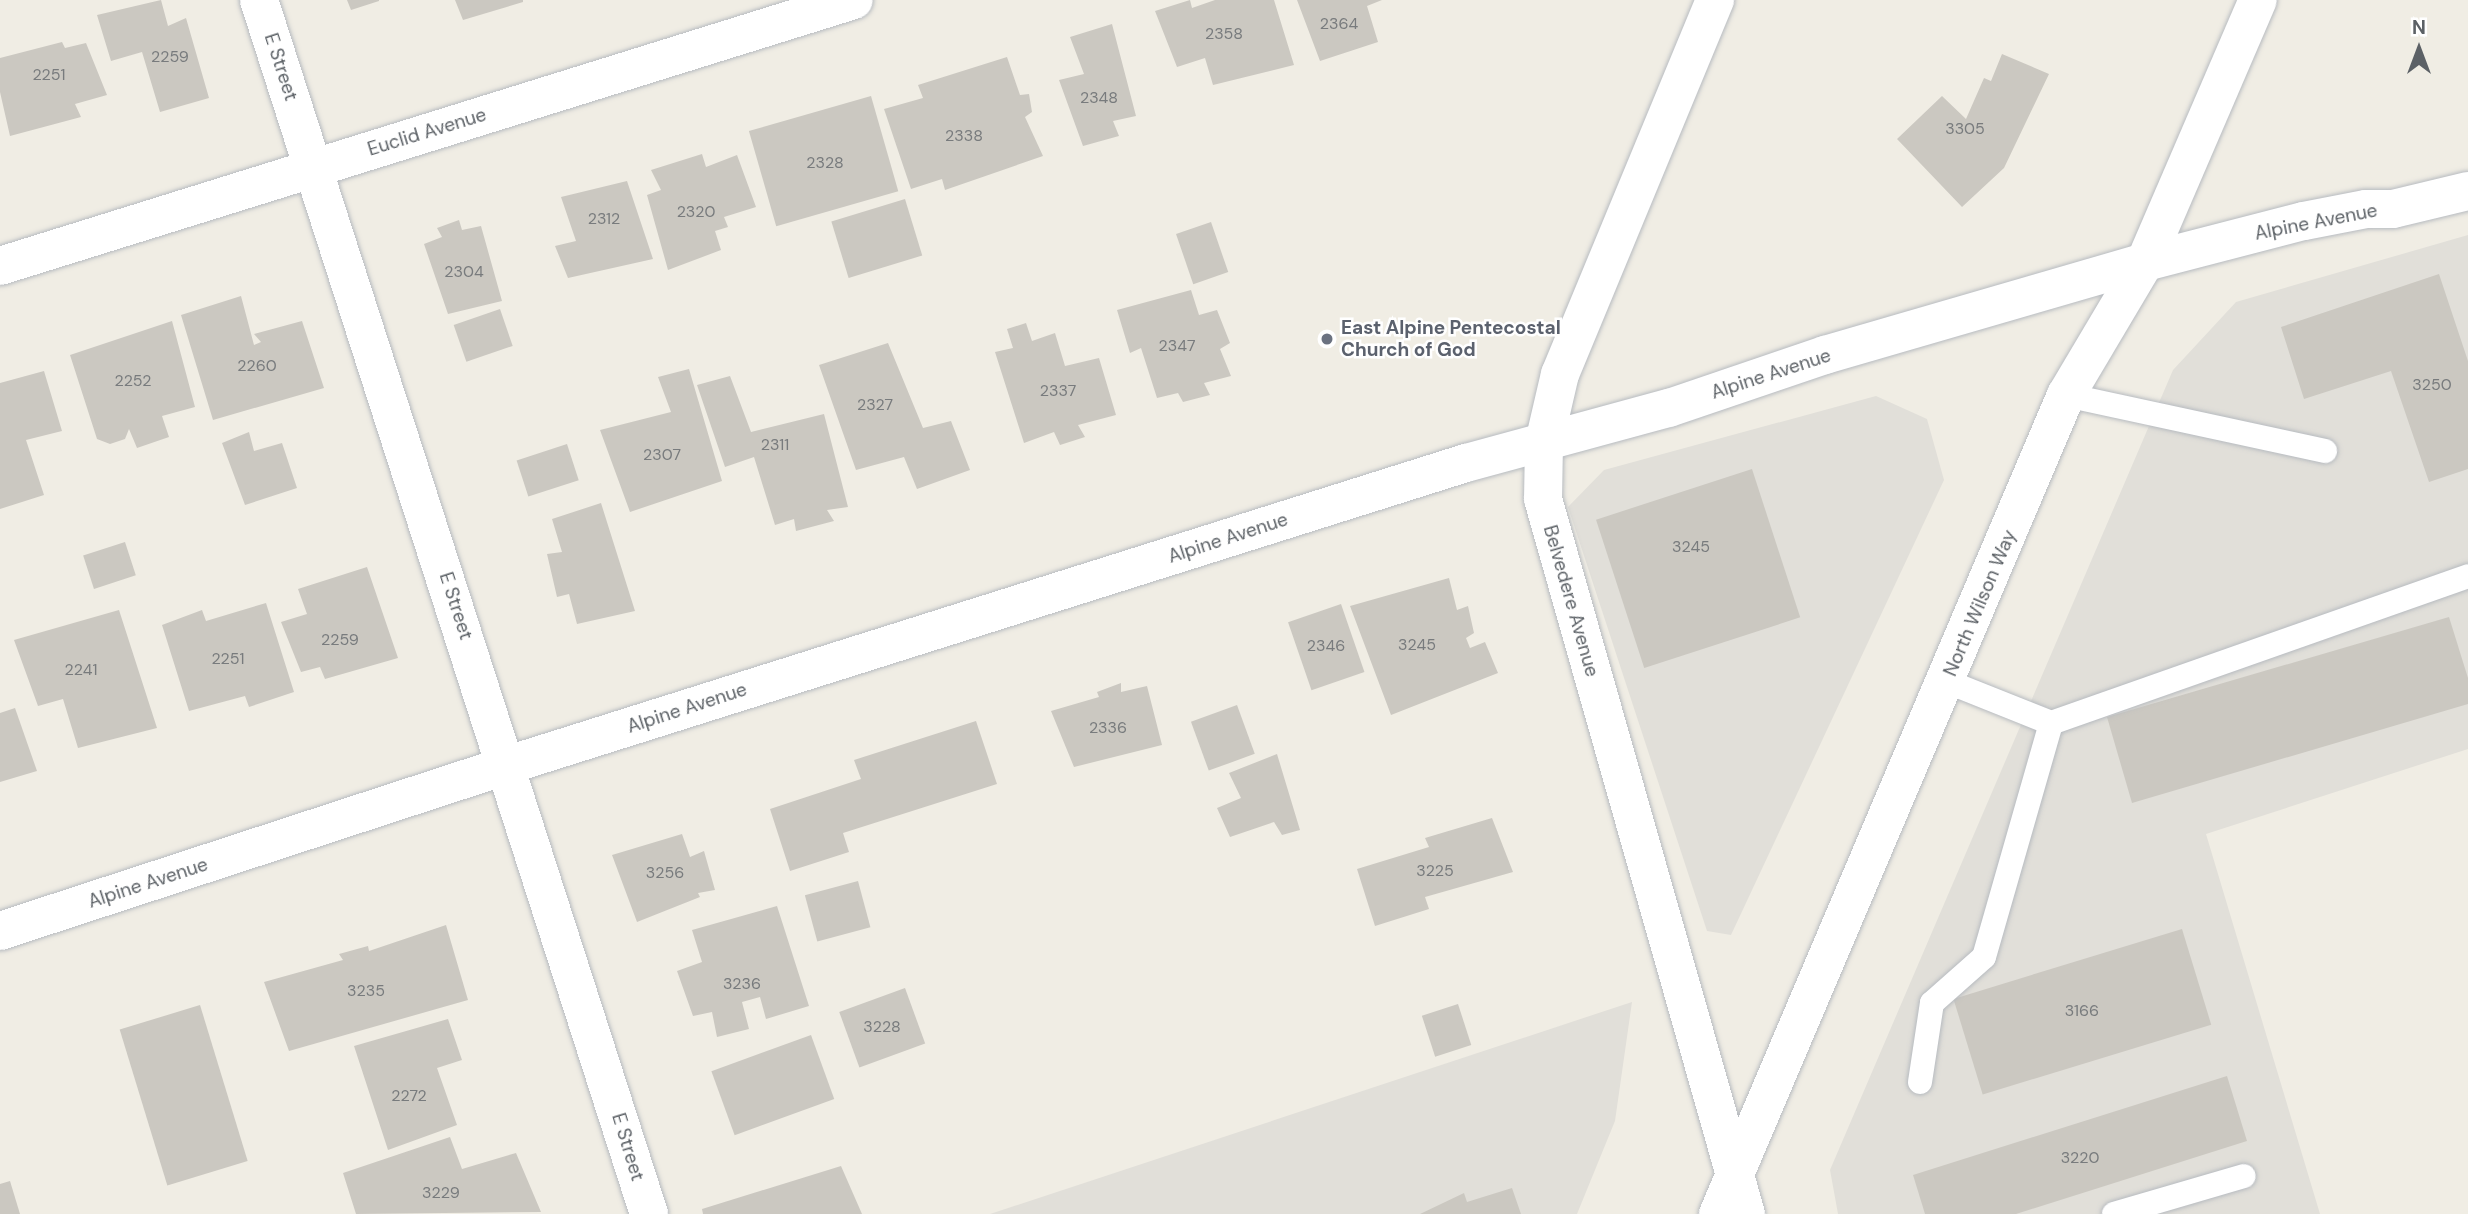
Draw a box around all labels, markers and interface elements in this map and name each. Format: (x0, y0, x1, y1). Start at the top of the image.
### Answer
house number: 2364 (1320, 14, 1358, 34)
north arrow (2384, 14, 2454, 84)
text: N (2412, 15, 2426, 40)
house number: 2358 (1205, 24, 1243, 44)
street label: E Street (259, 30, 303, 104)
house number: 2259 (151, 47, 189, 67)
house number: 2251 (32, 65, 66, 85)
house number: 2348 (1080, 88, 1118, 108)
street label: Euclid Avenue (365, 103, 489, 161)
house number: 3305 (1945, 119, 1985, 139)
house number: 2338 (945, 126, 983, 146)
house number: 2328 (806, 153, 844, 173)
street label: Alpine Avenue (2253, 199, 2379, 245)
house number: 2320 (677, 202, 715, 222)
house number: 2312 (588, 209, 620, 229)
house number: 2304 (444, 262, 484, 282)
place label: East Alpine Pentecostal Church of God (1341, 317, 1561, 361)
marker: East Alpine Pentecostal Church of God (1319, 331, 1335, 347)
house number: 2347 (1159, 336, 1195, 356)
street label: Alpine Avenue (1708, 344, 1834, 404)
house number: 2260 (237, 356, 277, 376)
house number: 2252 (114, 371, 152, 391)
house number: 3250 (2412, 375, 2452, 395)
house number: 2337 (1040, 381, 1076, 401)
house number: 2327 (857, 395, 893, 415)
house number: 2311 (761, 435, 789, 455)
house number: 2307 (643, 445, 681, 465)
street label: Alpine Avenue (1165, 508, 1291, 568)
street label: Belvedere Avenue (1538, 523, 1604, 679)
street label: North Wilson Way (1939, 526, 2021, 680)
house number: 3245 (1672, 537, 1710, 557)
street label: E Street (434, 569, 478, 643)
house number: 2259 (321, 630, 359, 650)
house number: 3245 (1398, 635, 1436, 655)
house number: 2346 (1307, 636, 1345, 656)
house number: 2251 (211, 649, 245, 669)
house number: 2241 (65, 660, 97, 680)
street label: Alpine Avenue (624, 678, 750, 738)
house number: 2336 (1089, 718, 1127, 738)
street label: Alpine Avenue (85, 853, 211, 913)
house number: 3225 (1416, 861, 1454, 881)
house number: 3256 (646, 863, 684, 883)
house number: 3236 (723, 974, 761, 994)
house number: 3235 (347, 981, 385, 1001)
house number: 3166 (2065, 1001, 2099, 1021)
house number: 3228 (863, 1017, 901, 1037)
house number: 2272 (391, 1086, 427, 1106)
street label: E Street (607, 1110, 649, 1184)
house number: 3220 (2061, 1148, 2099, 1168)
house number: 3229 (422, 1183, 460, 1203)

